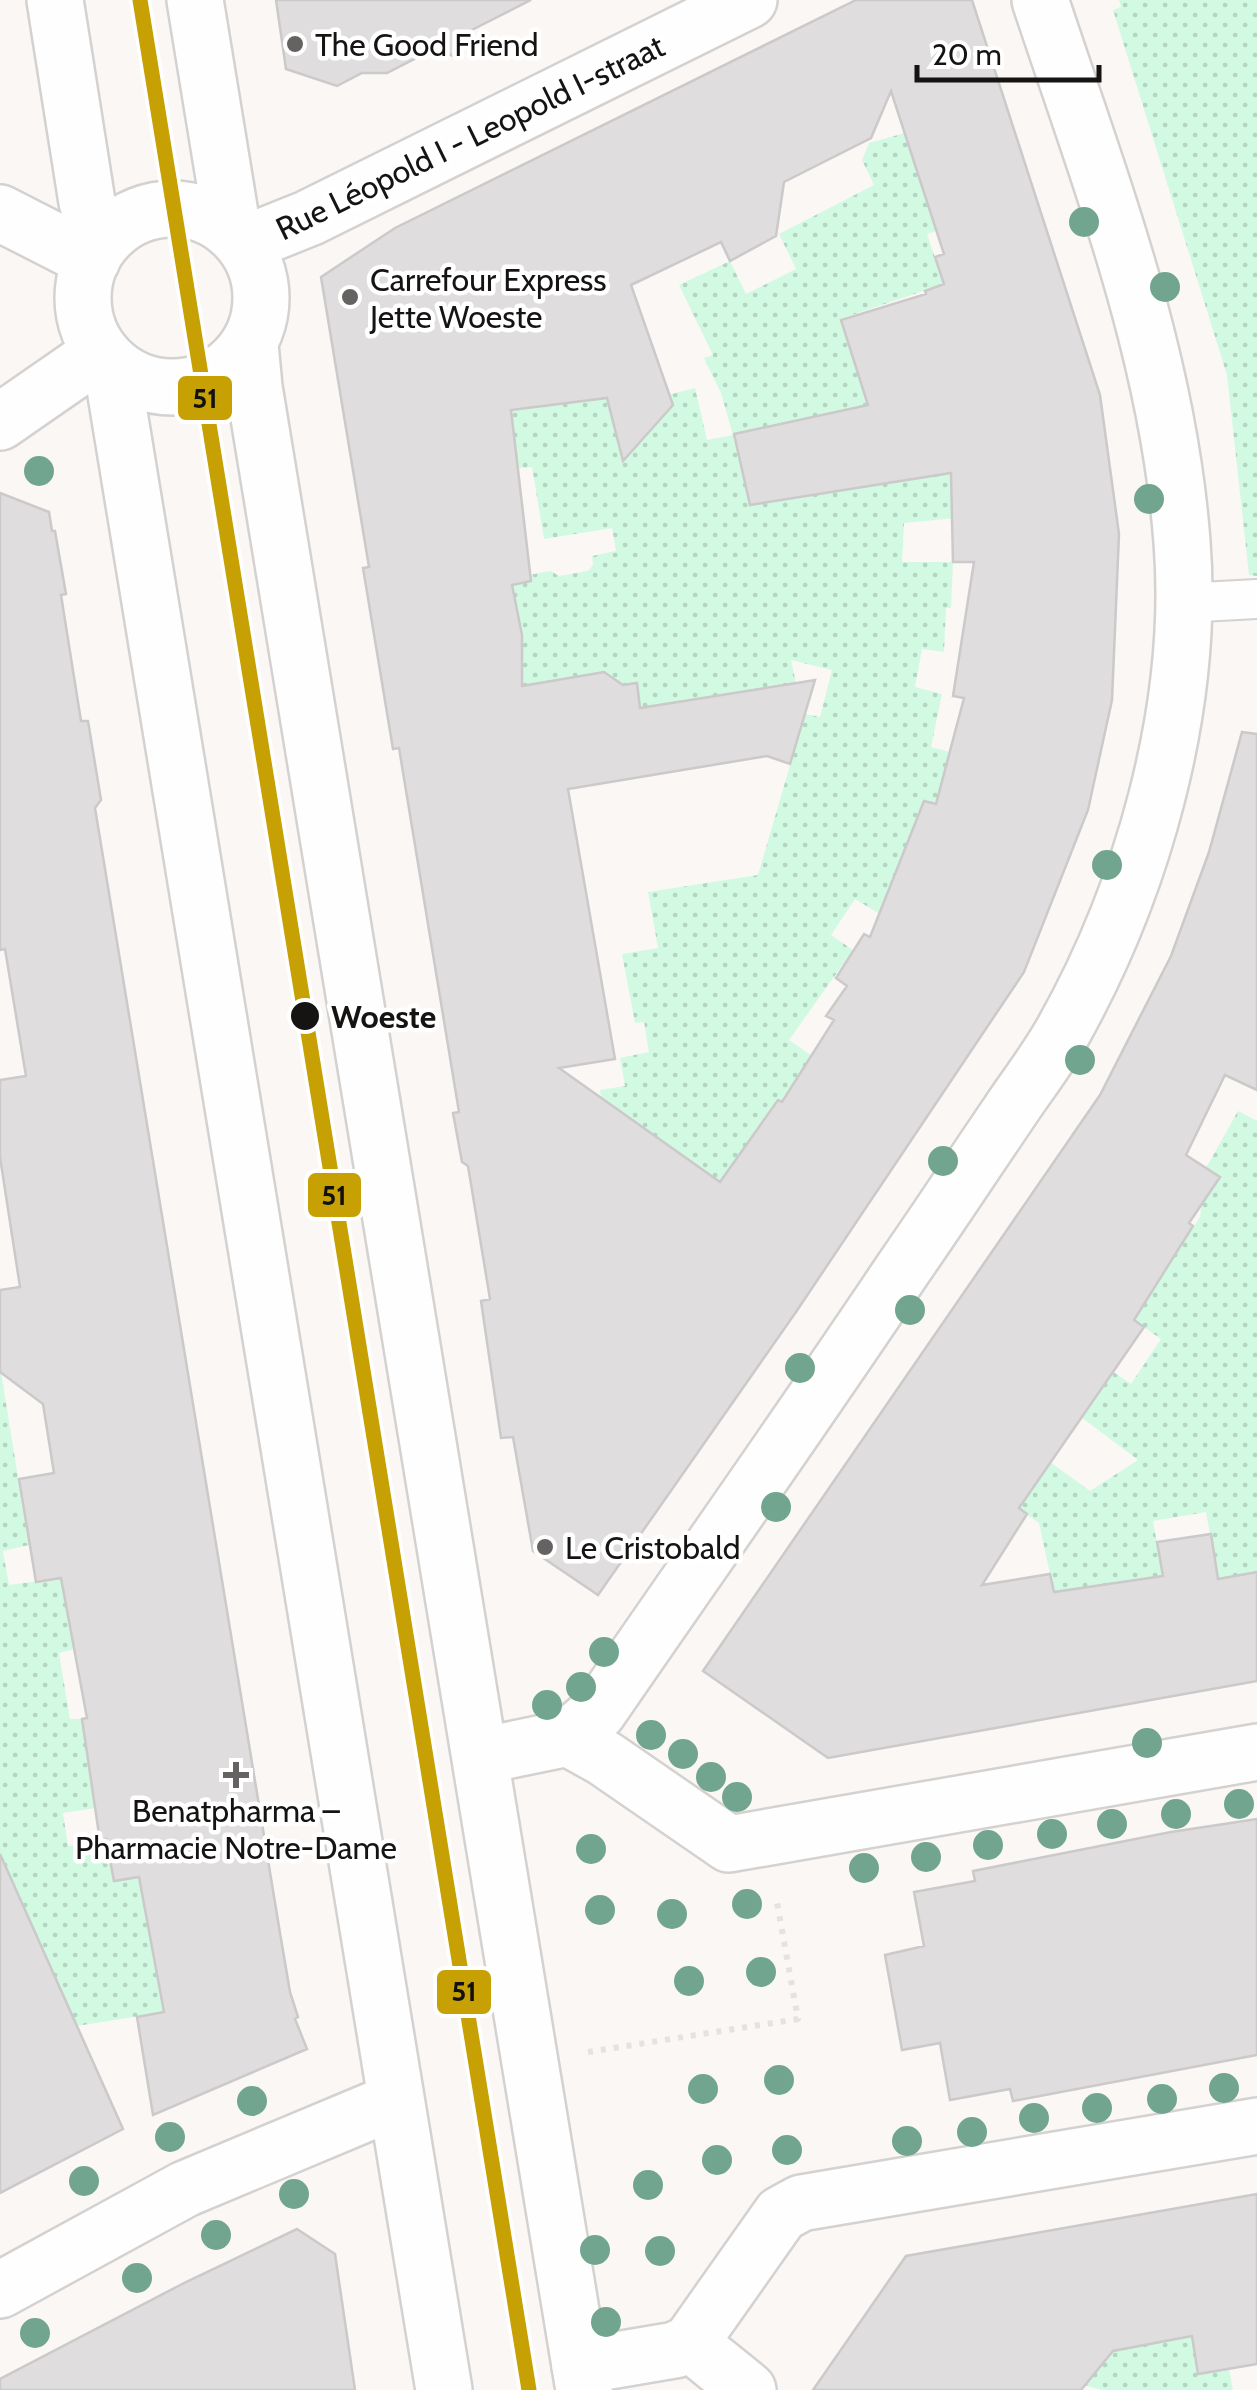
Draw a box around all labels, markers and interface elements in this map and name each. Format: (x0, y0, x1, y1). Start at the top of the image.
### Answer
scale bar (917, 20, 1100, 82)
place label: The Good Friend (315, 25, 539, 64)
street label: Rue Léopold I - Leopold I-straat (269, 26, 671, 248)
marker: The Good Friend (284, 33, 306, 55)
text: 20 m (932, 36, 1002, 73)
place label: Carrefour Express Jette Woeste (369, 260, 607, 336)
marker: Carrefour Express Jette Woeste (339, 286, 361, 308)
line badge: 51 (176, 374, 234, 422)
text: 51 (192, 381, 218, 415)
place label: Woeste (331, 997, 436, 1036)
marker: Woeste (288, 999, 322, 1033)
line badge: 51 (306, 1171, 363, 1219)
text: 51 (321, 1178, 347, 1212)
place label: Le Cristobald (565, 1528, 740, 1567)
marker: Le Cristobald (534, 1536, 556, 1558)
marker: Benatpharma – Pharmacie Notre-Dame (225, 1764, 247, 1786)
place label: Benatpharma – Pharmacie Notre-Dame (75, 1791, 397, 1867)
line badge: 51 (435, 1968, 493, 2016)
text: 51 (451, 1974, 477, 2008)

